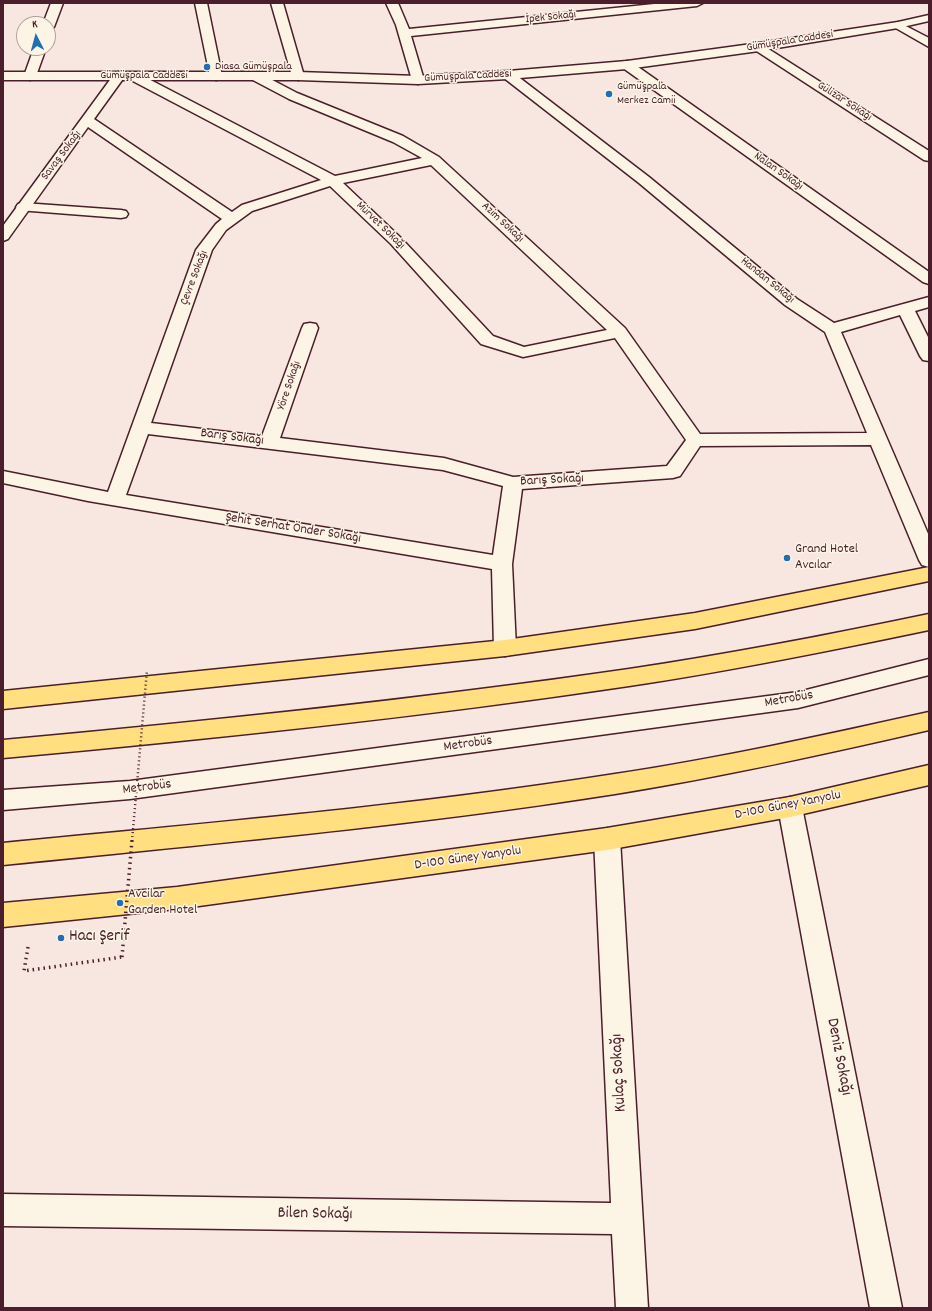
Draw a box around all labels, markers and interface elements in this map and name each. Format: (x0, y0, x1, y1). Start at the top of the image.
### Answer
street label: İpek Sokağı (525, 8, 577, 28)
north arrow (16, 16, 56, 56)
text: K (31, 17, 38, 33)
street label: Gümüşpala Caddesi (746, 28, 834, 56)
place label: Diasa Gümüşpala (215, 60, 292, 74)
marker: Diasa Gümüşpala (202, 62, 212, 72)
street label: Gümüşpala Caddesi (424, 68, 512, 86)
street label: Gümüşpala Caddesi (100, 69, 188, 83)
street label: Gülizar Sokağı (814, 79, 874, 125)
place label: Gümüşpala Merkez Camii (617, 80, 675, 108)
marker: Gümüşpala Merkez Camii (604, 89, 614, 99)
street label: Savaş Sokağı (39, 128, 85, 184)
street label: Nalan Sokağı (751, 150, 805, 194)
street label: Mürvet Sokağı (352, 199, 408, 253)
street label: Azim Sokağı (478, 200, 526, 246)
street label: Çevre Sokağı (178, 249, 212, 307)
street label: Handan Sokağı (737, 255, 797, 307)
street label: Yöre Sokağı (275, 360, 305, 412)
street label: Barış Sokağı (199, 426, 265, 450)
street label: Barış Sokağı (520, 471, 584, 491)
street label: Şehit Serhat Önder Sokağı (224, 510, 362, 548)
place label: Grand Hotel Avcılar (795, 542, 858, 574)
marker: Grand Hotel Avcılar (782, 553, 792, 563)
street label: Metrobüs (763, 687, 815, 713)
street label: Metrobüs (443, 733, 493, 757)
street label: Metrobüs (122, 777, 172, 799)
street label: D-100 Güney Yanyolu (734, 787, 842, 825)
street label: D-100 Güney Yanyolu (414, 843, 522, 875)
place label: Avcilar Garden Hotel (128, 887, 197, 920)
marker: Avcilar Garden Hotel (115, 898, 125, 908)
place label: Hacı Şerif (69, 928, 129, 948)
marker: Hacı Şerif (56, 933, 66, 943)
street label: Deniz Sokağı (821, 1017, 855, 1097)
street label: Kulaç Sokağı (608, 1033, 632, 1113)
street label: Bilen Sokağı (277, 1204, 353, 1226)

